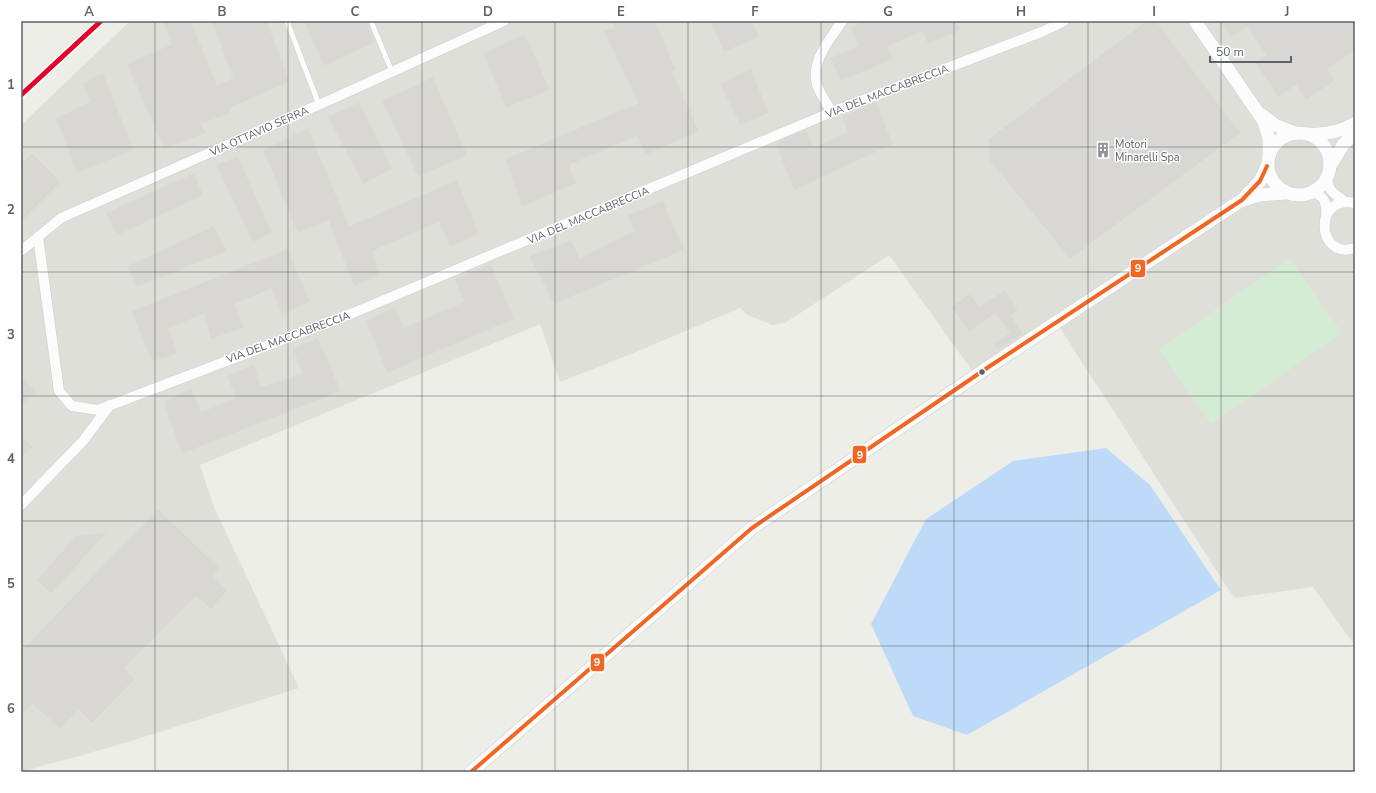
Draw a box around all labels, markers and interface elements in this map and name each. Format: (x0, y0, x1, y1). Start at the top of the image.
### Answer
text: A (84, 3, 94, 21)
text: B (218, 3, 227, 21)
text: C (351, 3, 360, 21)
text: D (483, 3, 493, 21)
text: E (617, 3, 625, 21)
text: F (751, 3, 759, 21)
text: G (883, 3, 893, 21)
text: H (1016, 3, 1026, 21)
text: I (1152, 3, 1156, 21)
text: J (1284, 3, 1289, 21)
scale bar (1210, 38, 1291, 64)
text: 50 m (1216, 44, 1244, 60)
street label: VIA DEL MACCABRECCIA (822, 61, 951, 122)
text: 1 (7, 76, 15, 94)
street label: VIA OTTAVIO SERRA (207, 103, 311, 160)
place label: Motori Minarelli Spa (1115, 137, 1180, 165)
building icon: Motori Minarelli Spa (1094, 141, 1112, 159)
street label: VIA DEL MACCABRECCIA (524, 183, 651, 248)
text: 2 (7, 201, 15, 219)
line badge: 9 (1130, 259, 1146, 278)
text: 9 (1135, 261, 1142, 276)
street label: VIA DEL MACCABRECCIA (223, 308, 352, 367)
text: 3 (7, 326, 15, 344)
unlabelled marker (977, 367, 987, 377)
line badge: 9 (852, 445, 867, 464)
text: 9 (857, 448, 864, 463)
text: 4 (7, 450, 15, 468)
text: 5 (7, 575, 15, 593)
line badge: 9 (590, 653, 605, 672)
text: 9 (594, 655, 601, 670)
text: 6 (7, 700, 15, 718)

